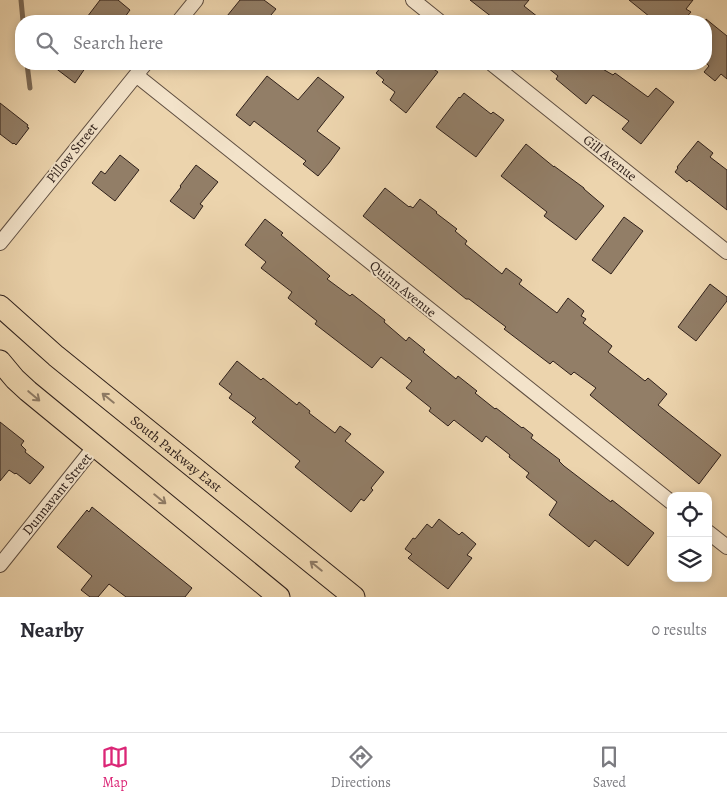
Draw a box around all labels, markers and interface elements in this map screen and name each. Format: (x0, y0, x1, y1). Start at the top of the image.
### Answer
search box (15, 15, 712, 70)
icon: search (33, 29, 61, 57)
text: Search here (73, 30, 163, 56)
street label: Pillow Street (42, 119, 102, 187)
street label: Gill Avenue (579, 130, 641, 186)
street label: Quinn Avenue (366, 256, 440, 322)
one-way arrow (27, 390, 40, 401)
one-way arrow (102, 393, 115, 404)
street label: South Parkway East (127, 411, 227, 496)
street label: Dunnavant Street (18, 448, 96, 539)
map controls (667, 492, 712, 582)
button: locate (667, 492, 712, 537)
one-way arrow (153, 493, 166, 504)
button: layers (667, 537, 712, 582)
one-way arrow (310, 561, 323, 572)
text: Nearby (20, 616, 83, 644)
text: 0 results (651, 619, 707, 641)
tab: Map (101, 743, 129, 792)
tab: Directions (331, 743, 391, 792)
tab: Saved (593, 743, 626, 792)

